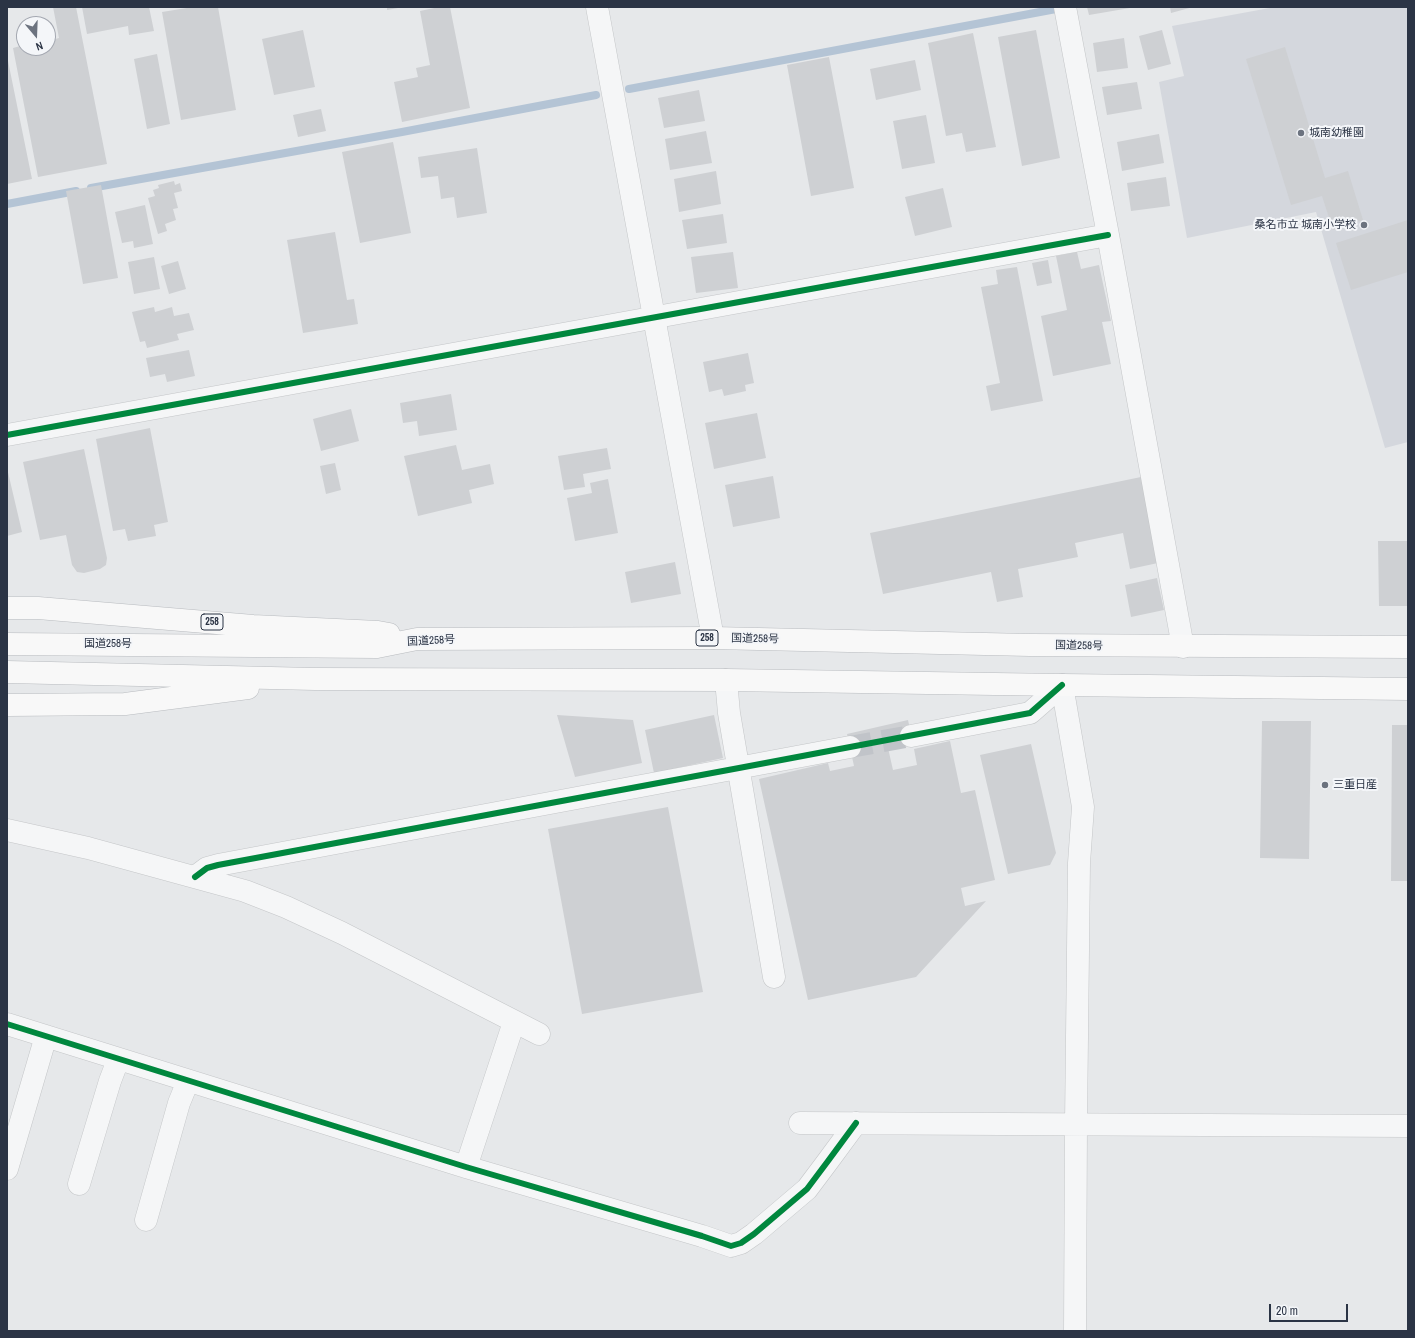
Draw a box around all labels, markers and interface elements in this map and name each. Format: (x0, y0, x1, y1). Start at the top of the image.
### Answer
north arrow (16, 16, 56, 56)
text: N (34, 39, 45, 54)
place label: 城南幼稚園 (1309, 126, 1364, 140)
marker: 城南幼稚園 (1296, 128, 1306, 138)
place label: 桑名市立 城南小学校 (1254, 218, 1356, 232)
marker: 桑名市立 城南小学校 (1359, 220, 1369, 230)
road number: 258 (201, 614, 223, 630)
road number: 258 (696, 630, 718, 646)
street label: 国道258号 (731, 632, 779, 646)
street label: 国道258号 (407, 633, 455, 649)
street label: 国道258号 (84, 637, 132, 651)
street label: 国道258号 (1055, 639, 1103, 653)
place label: 三重日産 (1333, 778, 1377, 792)
marker: 三重日産 (1320, 780, 1330, 790)
scale bar (1271, 1296, 1350, 1322)
text: 20 m (1276, 1303, 1298, 1319)

